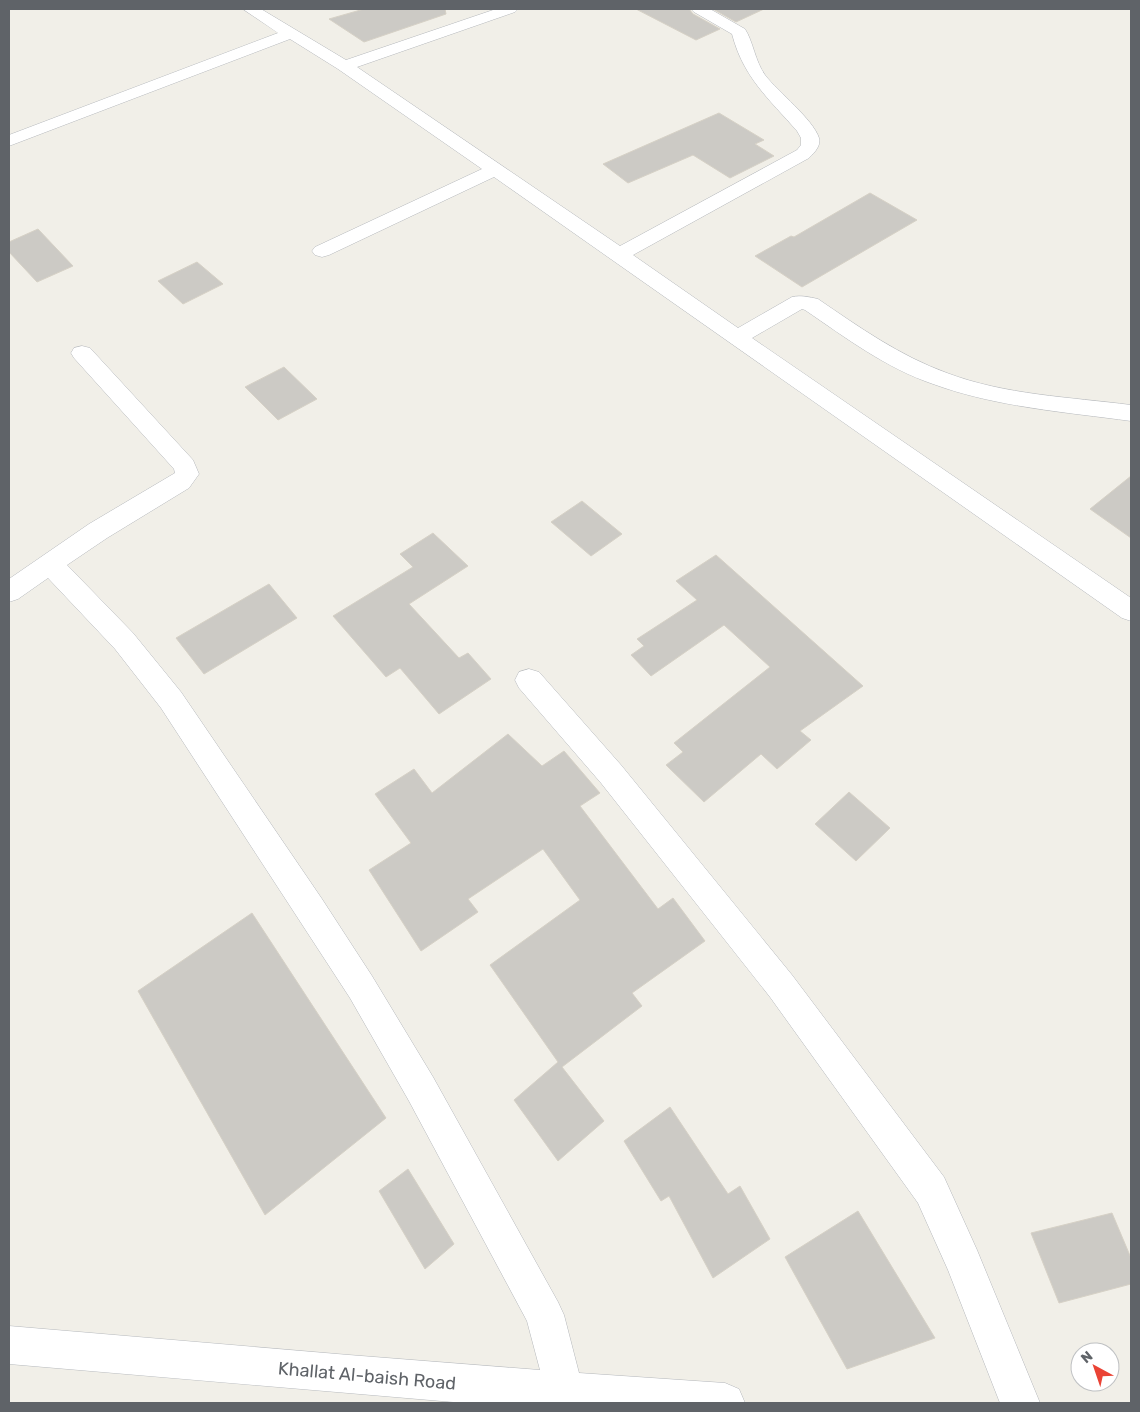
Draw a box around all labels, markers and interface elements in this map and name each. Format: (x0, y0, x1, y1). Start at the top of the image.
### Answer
north arrow (1070, 1342, 1120, 1392)
text: N (1078, 1348, 1096, 1367)
street label: Khallat Al-baish Road (277, 1357, 457, 1395)

